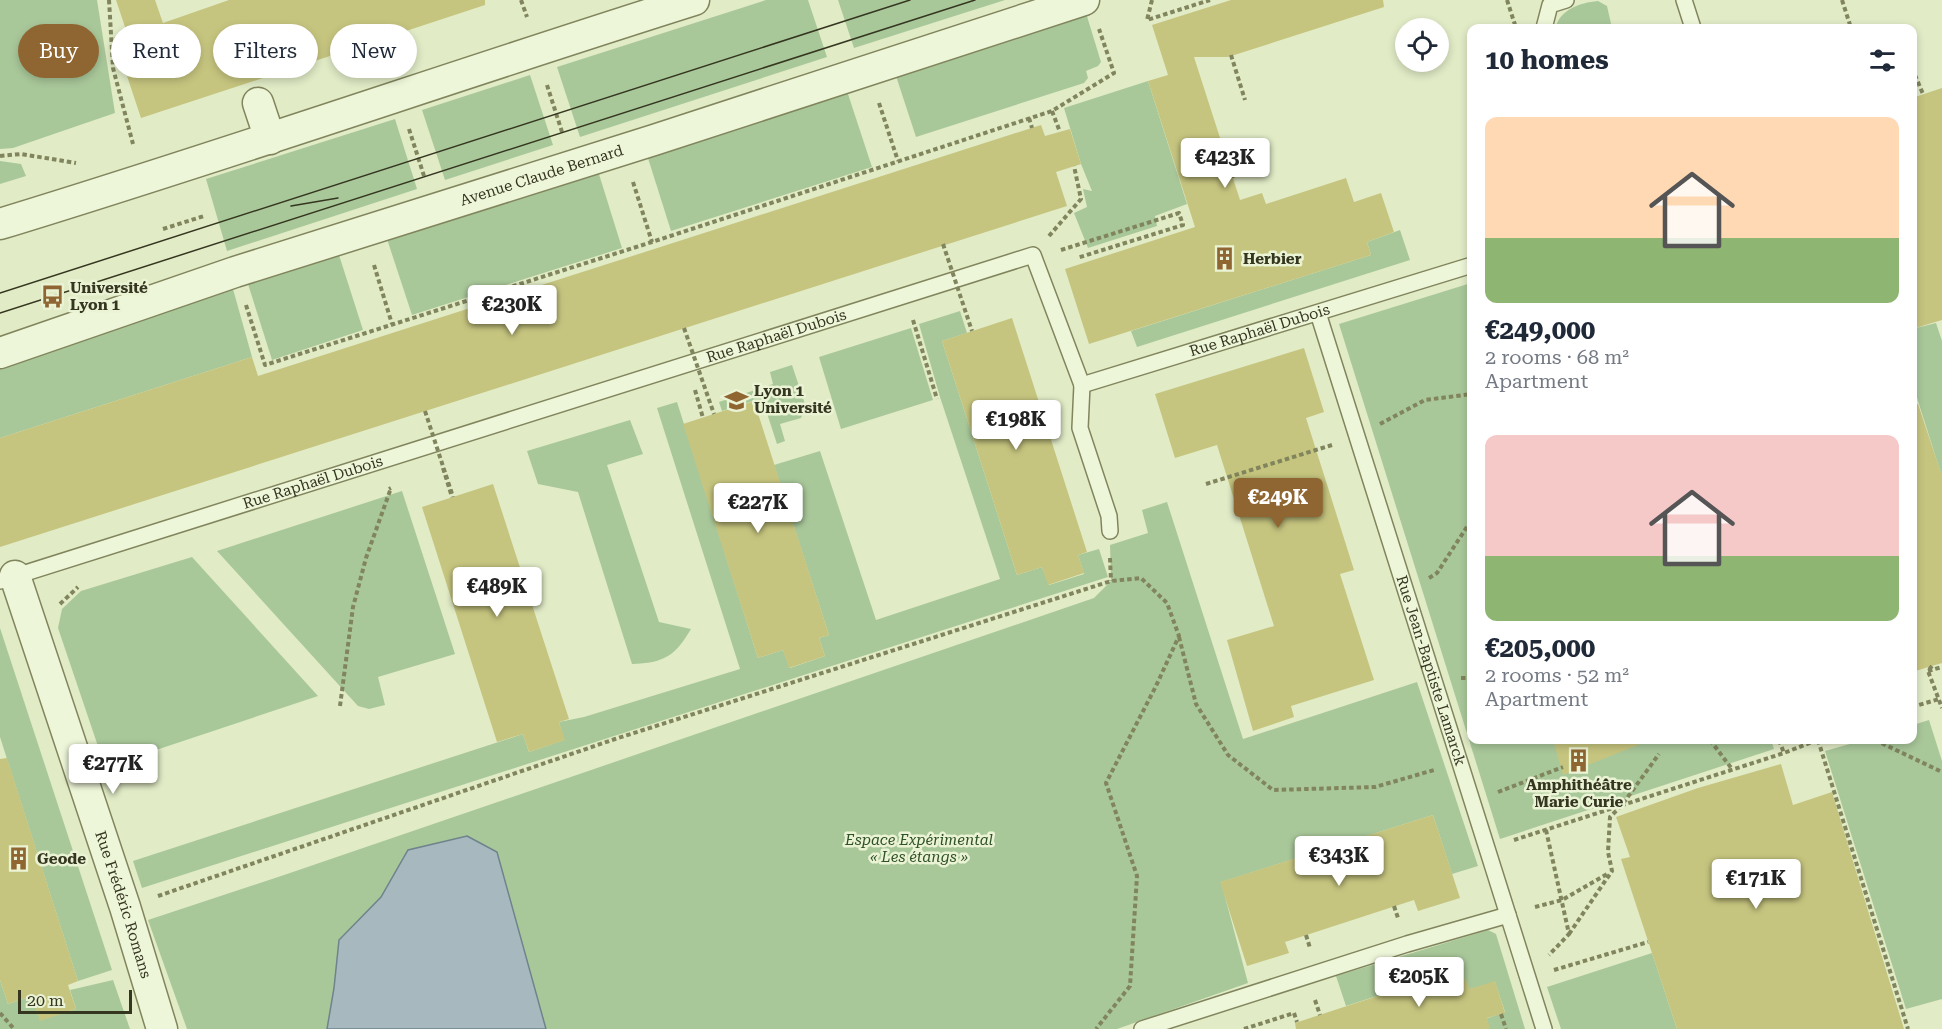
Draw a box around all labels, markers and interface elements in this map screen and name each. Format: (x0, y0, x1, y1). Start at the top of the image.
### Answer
map controls (1395, 18, 1449, 72)
button: locate (1395, 18, 1449, 72)
chip: Buy (18, 24, 99, 78)
chip: Rent (111, 24, 201, 78)
chip: Filters (213, 24, 318, 78)
chip: New (330, 24, 417, 78)
icon: filters (1866, 44, 1899, 77)
text: 10 homes (1485, 45, 1609, 75)
pin: €423K (1183, 138, 1267, 189)
street label: Avenue Claude Bernard (458, 141, 626, 210)
text: €423K (1195, 145, 1255, 169)
icon: home (1638, 156, 1746, 264)
building icon: Herbier (1212, 246, 1238, 272)
place label: Herbier (1243, 250, 1302, 268)
place label: Université Lyon 1 (70, 279, 148, 314)
bus stop icon: Université Lyon 1 (39, 284, 65, 310)
pin: €230K (470, 285, 554, 336)
text: €230K (482, 292, 542, 316)
street label: Rue Raphaël Dubois (1187, 300, 1332, 360)
street label: Rue Raphaël Dubois (704, 305, 849, 367)
text: €249,000 (1485, 315, 1595, 345)
text: 2 rooms · 68 m² (1485, 345, 1629, 369)
text: Apartment (1485, 369, 1588, 393)
place label: Lyon 1 Université (754, 382, 832, 417)
school or university icon: Lyon 1 Université (723, 387, 749, 413)
pin: €198K (974, 400, 1058, 451)
text: €198K (986, 407, 1046, 431)
street label: Rue Raphaël Dubois (241, 452, 385, 513)
icon: home (1638, 474, 1746, 582)
pin: €249K (1236, 478, 1320, 529)
pin: €227K (716, 483, 800, 534)
text: €249K (1248, 485, 1308, 509)
text: €227K (728, 490, 788, 514)
pin: €489K (455, 567, 539, 618)
street label: Rue Jean-Baptiste Lamarck (1392, 573, 1470, 769)
text: €489K (467, 574, 527, 598)
text: €205,000 (1485, 633, 1595, 663)
text: 2 rooms · 52 m² (1485, 663, 1629, 687)
text: Apartment (1485, 687, 1588, 711)
pin: €277K (71, 744, 155, 795)
building icon: Amphithéâtre Marie Curie (1566, 748, 1592, 774)
text: €277K (83, 751, 143, 775)
place label: Amphithéâtre Marie Curie (1526, 776, 1632, 811)
street label: Rue Frédéric Romans (91, 829, 155, 981)
park label: Espace Expérimental « Les étangs » (844, 831, 994, 866)
pin: €343K (1297, 836, 1381, 887)
text: €343K (1309, 843, 1369, 867)
building icon: Geode (6, 846, 32, 872)
place label: Geode (37, 850, 86, 868)
pin: €171K (1714, 859, 1798, 910)
text: €171K (1726, 866, 1786, 890)
pin: €205K (1377, 957, 1461, 1008)
text: €205K (1389, 964, 1449, 988)
scale bar (18, 987, 132, 1014)
text: 20 m (27, 991, 64, 1010)

